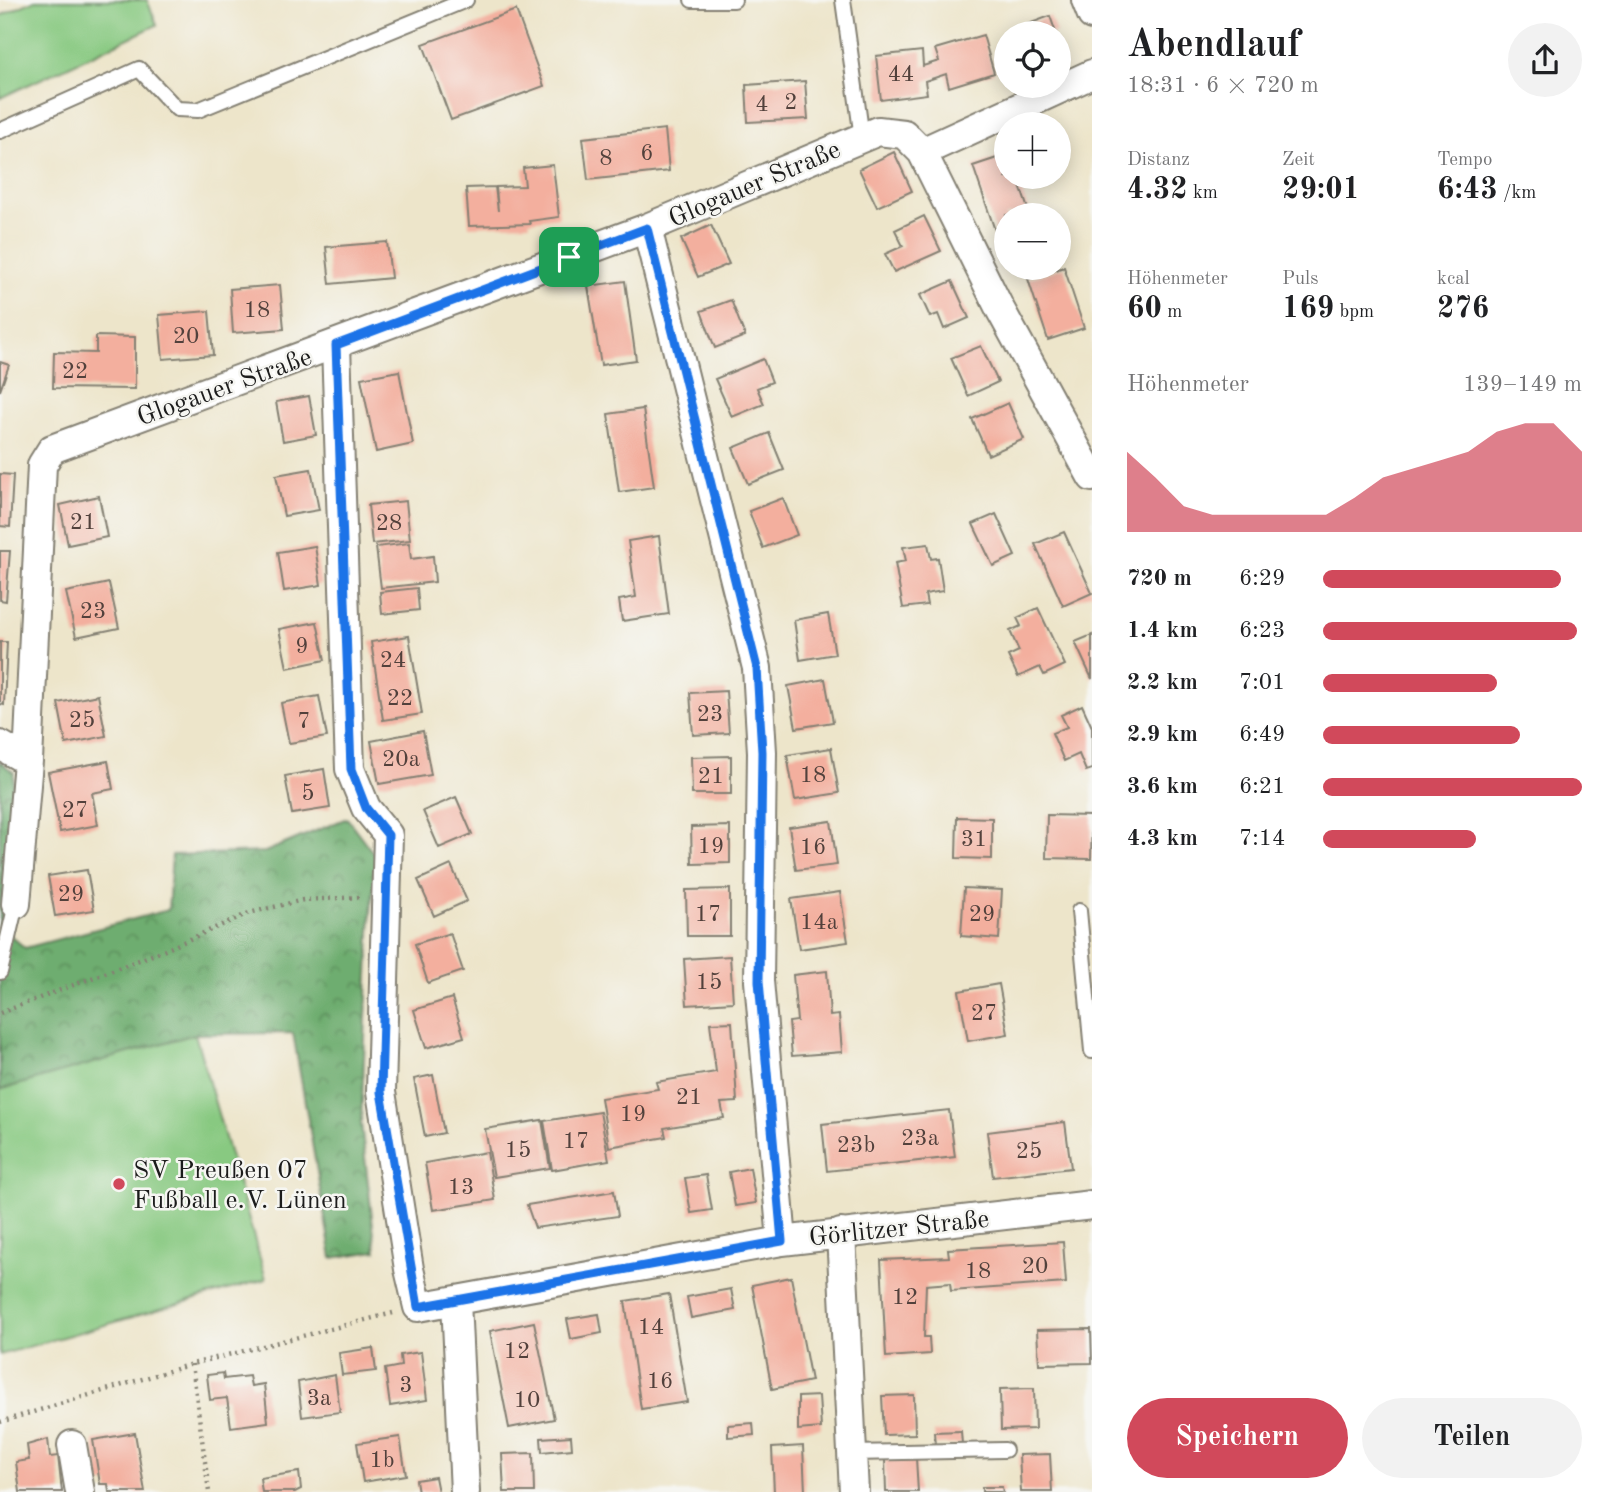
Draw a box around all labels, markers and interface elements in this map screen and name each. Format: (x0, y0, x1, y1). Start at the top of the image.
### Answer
map controls (994, 21, 1071, 280)
button: locate (994, 21, 1071, 98)
button: share (1508, 23, 1582, 97)
text: Abendlauf (1127, 27, 1300, 65)
house number: 44 (888, 63, 914, 86)
text: 18:31 · 6 × 720 m (1127, 74, 1319, 97)
house number: 2 (784, 91, 798, 114)
house number: 4 (755, 93, 769, 116)
button: + (994, 112, 1071, 189)
street label: Glogauer Straße (665, 137, 844, 233)
house number: 6 (640, 142, 654, 165)
house number: 8 (599, 147, 613, 170)
text: Distanz (1127, 151, 1190, 170)
text: Zeit (1282, 151, 1315, 170)
text: Tempo (1437, 151, 1492, 170)
text: 4.32 (1127, 175, 1188, 205)
text: 29:01 (1282, 175, 1360, 205)
text: 6:43 (1437, 175, 1498, 205)
text: km (1188, 184, 1218, 203)
text: /km (1498, 184, 1536, 203)
button: − (994, 203, 1071, 280)
pin (539, 227, 599, 287)
icon: arrive (550, 238, 588, 276)
text: Höhenmeter (1127, 270, 1228, 289)
text: Puls (1282, 270, 1318, 289)
text: kcal (1437, 270, 1470, 289)
text: 60 (1127, 294, 1162, 324)
text: 169 (1282, 294, 1334, 324)
text: 276 (1437, 294, 1489, 324)
house number: 18 (244, 299, 270, 322)
text: m (1162, 303, 1182, 322)
text: bpm (1334, 303, 1374, 322)
house number: 20 (173, 325, 199, 348)
street label: Glogauer Straße (134, 344, 315, 432)
house number: 22 (62, 360, 88, 383)
text: Höhenmeter (1127, 373, 1249, 396)
text: 139–149 m (1463, 373, 1582, 396)
house number: 21 (70, 511, 96, 534)
house number: 28 (376, 512, 402, 535)
text: 720 m (1127, 567, 1192, 590)
text: 6:29 (1239, 567, 1285, 590)
house number: 23 (80, 600, 106, 623)
text: 1.4 km (1127, 619, 1198, 642)
text: 6:23 (1239, 619, 1285, 642)
house number: 9 (295, 635, 309, 658)
house number: 24 (380, 649, 406, 672)
text: 2.2 km (1127, 671, 1198, 694)
text: 7:01 (1239, 671, 1285, 694)
house number: 22 (387, 687, 413, 710)
house number: 23 (697, 703, 723, 726)
house number: 25 (69, 709, 95, 732)
house number: 7 (297, 710, 311, 733)
text: 2.9 km (1127, 723, 1198, 746)
text: 6:49 (1239, 723, 1285, 746)
house number: 20a (382, 748, 420, 771)
house number: 18 (800, 764, 826, 787)
house number: 21 (698, 765, 724, 788)
text: 3.6 km (1127, 775, 1198, 798)
text: 6:21 (1239, 775, 1285, 798)
house number: 5 (301, 782, 315, 805)
house number: 27 (62, 799, 88, 822)
text: 4.3 km (1127, 827, 1198, 850)
text: 7:14 (1239, 827, 1285, 850)
house number: 31 (961, 828, 987, 851)
house number: 19 (698, 835, 724, 858)
house number: 16 (800, 836, 826, 859)
house number: 29 (58, 883, 84, 906)
house number: 17 (695, 903, 721, 926)
house number: 29 (969, 903, 995, 926)
house number: 14a (800, 911, 838, 934)
house number: 15 (696, 971, 722, 994)
house number: 27 (971, 1002, 997, 1025)
house number: 21 (676, 1086, 702, 1109)
house number: 19 (620, 1103, 646, 1126)
house number: 23a (901, 1127, 939, 1150)
house number: 17 (563, 1130, 589, 1153)
house number: 23b (837, 1134, 875, 1157)
house number: 15 (505, 1139, 531, 1162)
house number: 25 (1016, 1140, 1042, 1163)
place label: SV Preußen 07 Fußball e.V. Lünen (133, 1158, 347, 1214)
marker: SV Preußen 07 Fußball e.V. Lünen (111, 1176, 127, 1192)
house number: 13 (448, 1176, 474, 1199)
street label: Görlitzer Straße (808, 1207, 991, 1251)
house number: 20 (1022, 1255, 1048, 1278)
house number: 18 (965, 1260, 991, 1283)
house number: 12 (892, 1286, 918, 1309)
house number: 14 (638, 1316, 664, 1339)
house number: 12 (504, 1340, 530, 1363)
house number: 16 (647, 1370, 673, 1393)
house number: 3 (399, 1374, 413, 1397)
house number: 3a (307, 1387, 331, 1410)
house number: 10 (514, 1389, 540, 1412)
button: Speichern (1127, 1398, 1348, 1478)
button: Teilen (1362, 1398, 1582, 1478)
house number: 1b (369, 1449, 395, 1472)

